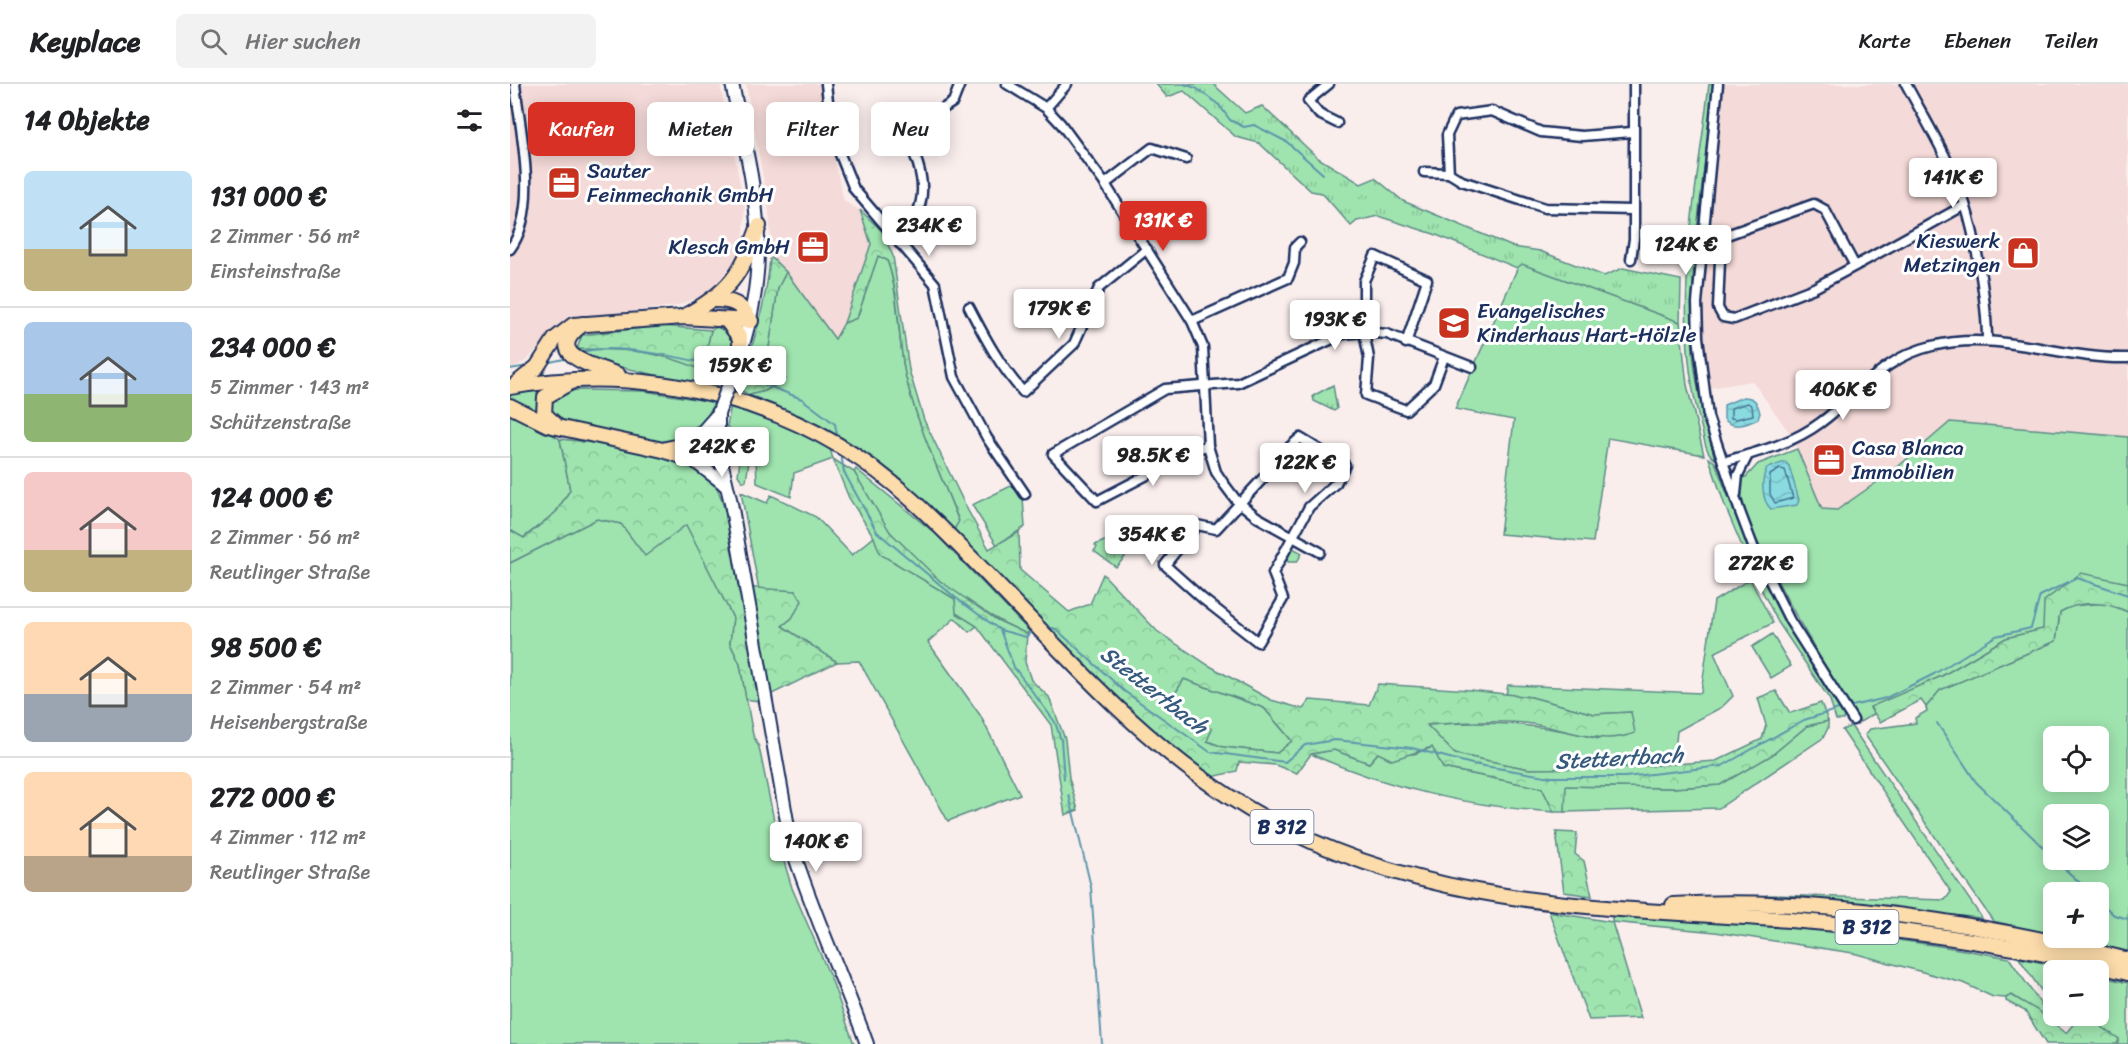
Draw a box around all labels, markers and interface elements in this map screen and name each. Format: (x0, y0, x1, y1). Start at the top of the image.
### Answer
search box (176, 14, 596, 68)
text: Keyplace (30, 17, 140, 66)
text: Hier suchen (245, 22, 361, 61)
text: Karte (1859, 22, 1911, 60)
text: Ebenen (1944, 22, 2011, 60)
text: Teilen (2044, 22, 2098, 60)
icon: search (197, 25, 230, 58)
text: 14 Objekte (24, 97, 150, 143)
chip: Kaufen (528, 102, 635, 156)
chip: Mieten (647, 102, 754, 156)
chip: Filter (766, 102, 859, 156)
chip: Neu (871, 102, 950, 156)
icon: filters (453, 104, 486, 137)
place label: Sauter Feinmechanik GmbH (587, 152, 774, 214)
pin: 141K € (1904, 158, 2002, 209)
text: 141K € (1923, 160, 1983, 195)
office icon: Sauter Feinmechanik GmbH (546, 165, 582, 201)
text: 131 000 € (210, 173, 327, 219)
icon: home (72, 195, 144, 267)
pin: 131K € (1114, 201, 1212, 252)
text: 131K € (1134, 203, 1192, 238)
pin: 234K € (880, 206, 978, 257)
text: 234K € (896, 208, 962, 243)
text: 2 Zimmer · 56 m² (210, 219, 360, 254)
place label: Kieswerk Metzingen (1904, 222, 2001, 284)
pin: 124K € (1637, 225, 1735, 276)
text: 124K € (1654, 227, 1718, 262)
place label: Klesch GmbH (669, 228, 790, 266)
office icon: Klesch GmbH (795, 229, 831, 265)
shop icon: Kieswerk Metzingen (2005, 235, 2041, 271)
text: Einsteinstraße (210, 254, 341, 289)
pin: 179K € (1010, 289, 1108, 340)
text: 179K € (1028, 291, 1090, 326)
place label: Evangelisches Kinderhaus Hart-Hölzle (1477, 292, 1697, 354)
pin: 193K € (1286, 300, 1384, 351)
text: 193K € (1304, 302, 1366, 337)
school or university icon: Evangelisches Kinderhaus Hart-Hölzle (1436, 305, 1472, 341)
text: 234 000 € (210, 324, 336, 370)
icon: home (72, 346, 144, 418)
pin: 159K € (691, 346, 789, 397)
text: 159K € (708, 348, 772, 383)
text: 5 Zimmer · 143 m² (210, 370, 369, 405)
pin: 406K € (1794, 370, 1892, 421)
text: 406K € (1809, 372, 1877, 407)
text: Schützenstraße (210, 405, 351, 440)
pin: 242K € (673, 427, 771, 478)
text: 242K € (689, 429, 755, 464)
place label: Casa Blanca Immobilien (1851, 429, 1964, 491)
pin: 98.5K € (1098, 436, 1208, 487)
text: 98.5K € (1116, 438, 1190, 473)
office icon: Casa Blanca Immobilien (1811, 442, 1847, 478)
pin: 122K € (1256, 443, 1354, 494)
text: 122K € (1274, 445, 1336, 480)
text: 124 000 € (210, 474, 333, 520)
icon: home (72, 496, 144, 568)
pin: 354K € (1103, 515, 1201, 566)
text: 354K € (1119, 517, 1185, 552)
text: 2 Zimmer · 56 m² (210, 520, 360, 555)
pin: 272K € (1712, 544, 1810, 595)
text: 272K € (1728, 546, 1794, 581)
text: Reutlinger Straße (210, 555, 370, 590)
text: 98 500 € (210, 624, 321, 670)
water label: Stettertbach (1092, 635, 1218, 746)
icon: home (72, 646, 144, 718)
text: 2 Zimmer · 54 m² (210, 670, 361, 705)
text: Heisenbergstraße (210, 705, 367, 740)
map controls (2043, 726, 2109, 1026)
button: locate (2043, 726, 2109, 792)
water label: Stettertbach (1554, 735, 1686, 781)
text: 272 000 € (210, 774, 335, 820)
icon: home (72, 796, 144, 868)
button: layers (2043, 804, 2109, 870)
road number: B 312 (1250, 810, 1314, 844)
text: 4 Zimmer · 112 m² (210, 820, 366, 855)
pin: 140K € (767, 822, 865, 873)
text: 140K € (784, 824, 848, 859)
text: Reutlinger Straße (210, 855, 370, 890)
button: + (2043, 882, 2109, 948)
road number: B 312 (1836, 910, 1898, 944)
button: − (2043, 960, 2109, 1026)

